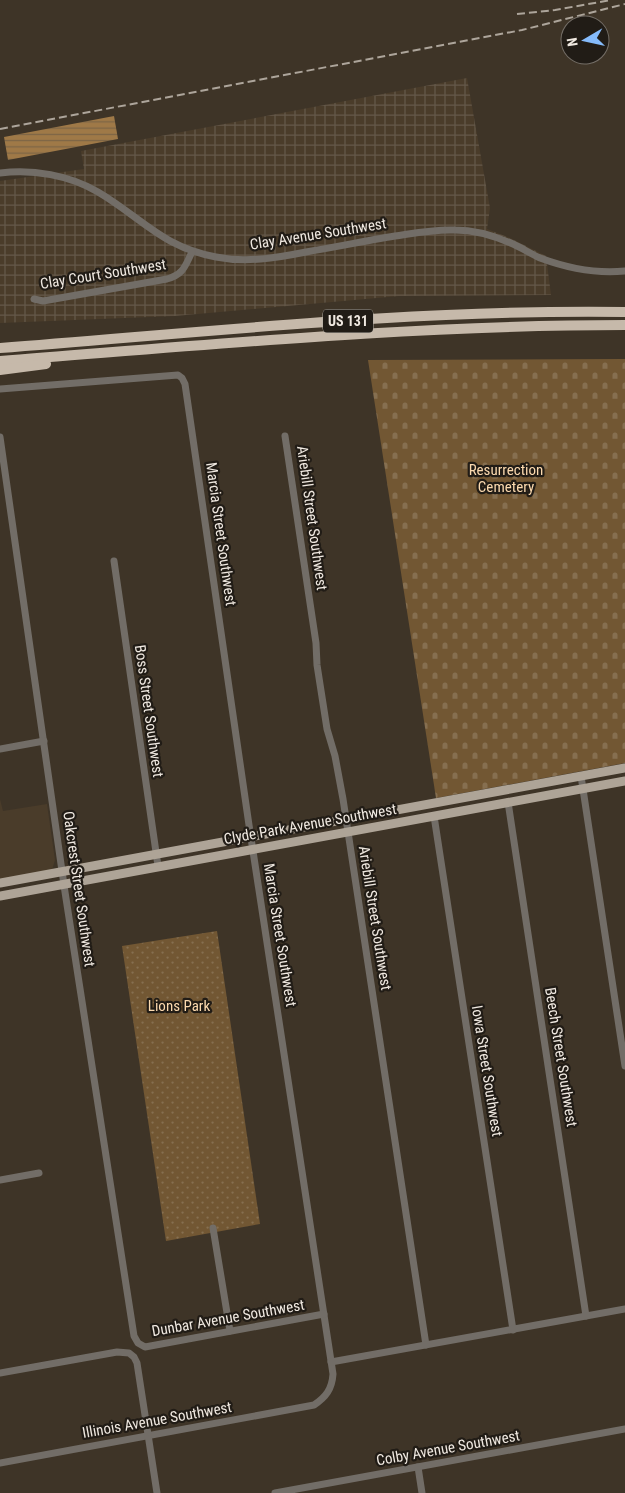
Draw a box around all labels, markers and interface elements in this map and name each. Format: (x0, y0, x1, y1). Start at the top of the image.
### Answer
north arrow (560, 15, 610, 65)
text: N (564, 37, 581, 48)
street label: Clay Avenue Southwest (249, 214, 387, 254)
street label: Clay Court Southwest (39, 255, 167, 293)
road number: US 131 (323, 310, 373, 332)
street label: Ariebill Street Southwest (293, 445, 331, 591)
street label: Marcia Street Southwest (202, 461, 240, 607)
park label: Resurrection Cemetery (469, 461, 543, 496)
street label: Boss Street Southwest (131, 644, 167, 778)
street label: Clyde Park Avenue Southwest (222, 800, 398, 848)
street label: Oakcrest Street Southwest (59, 810, 99, 968)
street label: Ariebill Street Southwest (355, 845, 395, 991)
street label: Marcia Street Southwest (260, 862, 300, 1008)
street label: Beech Street Southwest (541, 986, 581, 1128)
park label: Lions Park (148, 997, 210, 1015)
street label: Iowa Street Southwest (468, 1004, 506, 1138)
street label: Dunbar Avenue Southwest (150, 1296, 306, 1340)
street label: Illinois Avenue Southwest (81, 1398, 233, 1442)
street label: Colby Avenue Southwest (375, 1427, 521, 1469)

